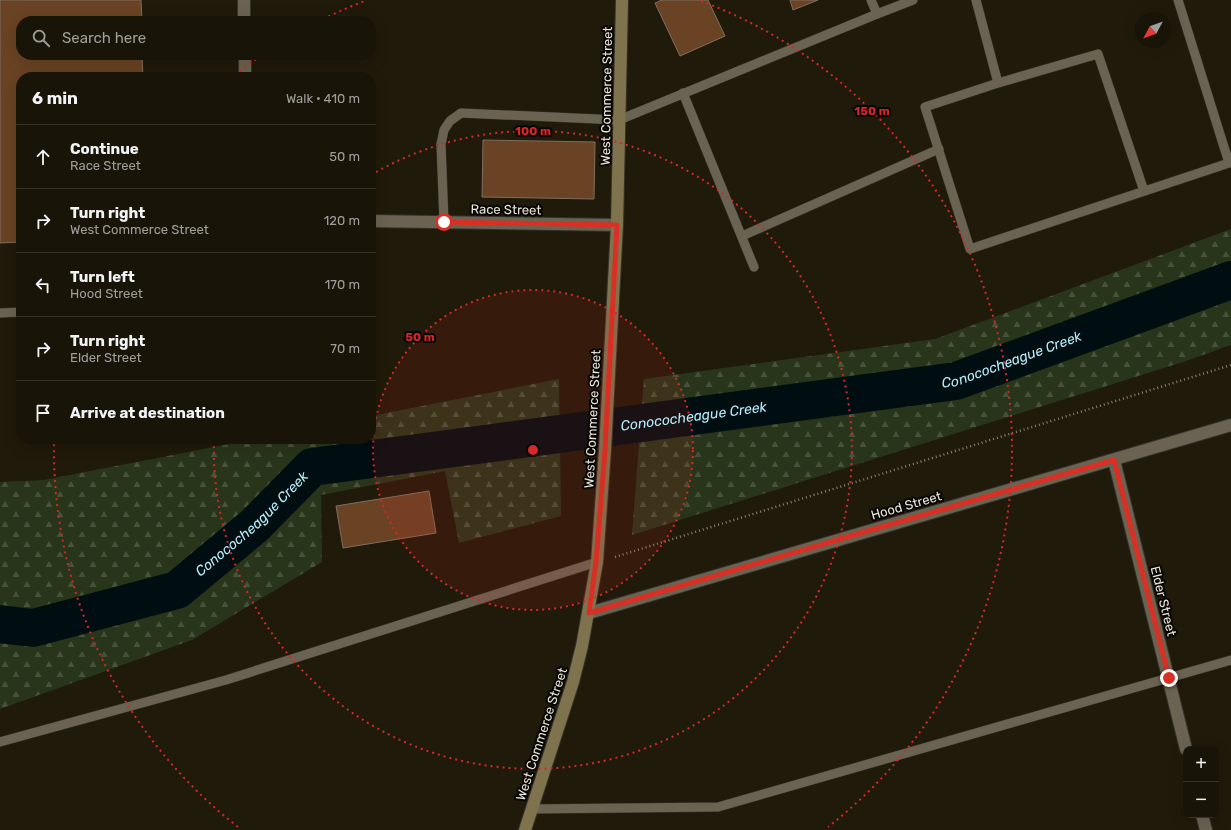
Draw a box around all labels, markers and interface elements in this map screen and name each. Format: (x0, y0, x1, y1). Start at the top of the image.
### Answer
north arrow (1135, 12, 1171, 48)
search box (16, 16, 376, 60)
street label: West Commerce Street (598, 26, 615, 166)
icon: search (30, 27, 52, 49)
text: Search here (62, 29, 146, 47)
text: 6 min (32, 88, 78, 108)
text: Walk · 410 m (286, 91, 360, 106)
text: 150 m (854, 104, 890, 118)
text: 100 m (515, 124, 551, 138)
text: Continue (70, 140, 139, 158)
icon: ahead (32, 146, 54, 168)
text: 50 m (329, 149, 360, 164)
text: Race Street (70, 158, 141, 173)
street label: Race Street (470, 201, 542, 218)
text: Turn right (70, 204, 145, 222)
icon: right (32, 210, 54, 232)
text: 120 m (324, 213, 360, 228)
route start (435, 213, 453, 231)
text: West Commerce Street (70, 222, 209, 237)
text: Turn left (70, 268, 135, 286)
icon: left (32, 274, 54, 296)
text: 170 m (325, 277, 360, 292)
text: Hood Street (70, 286, 143, 301)
water label: Conococheague Creek (941, 327, 1085, 392)
text: 50 m (405, 330, 435, 344)
text: Turn right (70, 332, 145, 350)
icon: right (32, 338, 54, 360)
text: 70 m (330, 341, 360, 356)
street label: West Commerce Street (581, 349, 604, 489)
text: Elder Street (70, 350, 141, 365)
water label: Conococheague Creek (619, 398, 769, 435)
icon: arrive (32, 402, 54, 424)
text: Arrive at destination (70, 404, 225, 422)
centre of rings (526, 443, 540, 457)
water label: Conococheague Creek (192, 468, 312, 580)
street label: Hood Street (869, 488, 943, 523)
street label: Elder Street (1148, 565, 1179, 638)
street label: West Commerce Street (513, 666, 570, 803)
route end (1160, 669, 1178, 687)
map controls (1183, 746, 1219, 818)
button: + (1183, 746, 1219, 782)
button: − (1183, 782, 1219, 818)

